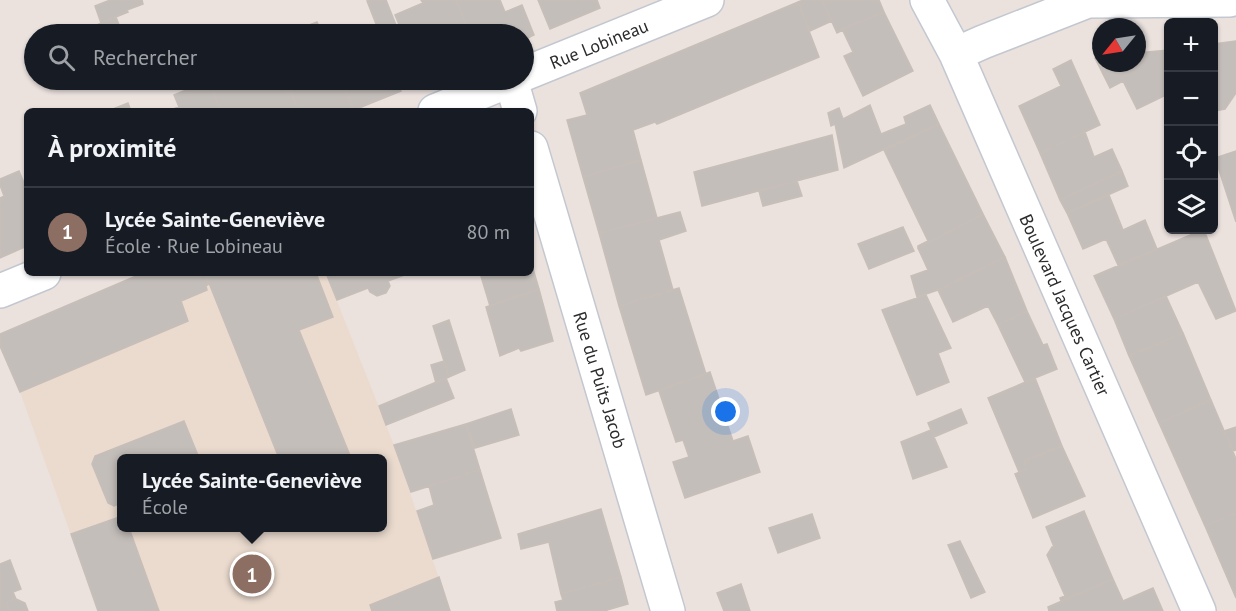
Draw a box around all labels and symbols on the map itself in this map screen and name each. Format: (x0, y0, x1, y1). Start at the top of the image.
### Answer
street label: Rue Lobineau (546, 14, 652, 74)
north arrow (1092, 18, 1146, 72)
street label: Boulevard Jacques Cartier (1015, 211, 1115, 399)
street label: Rue du Puits Jacob (568, 309, 632, 451)
your location (711, 397, 740, 426)
pin: 1 (232, 552, 272, 596)

